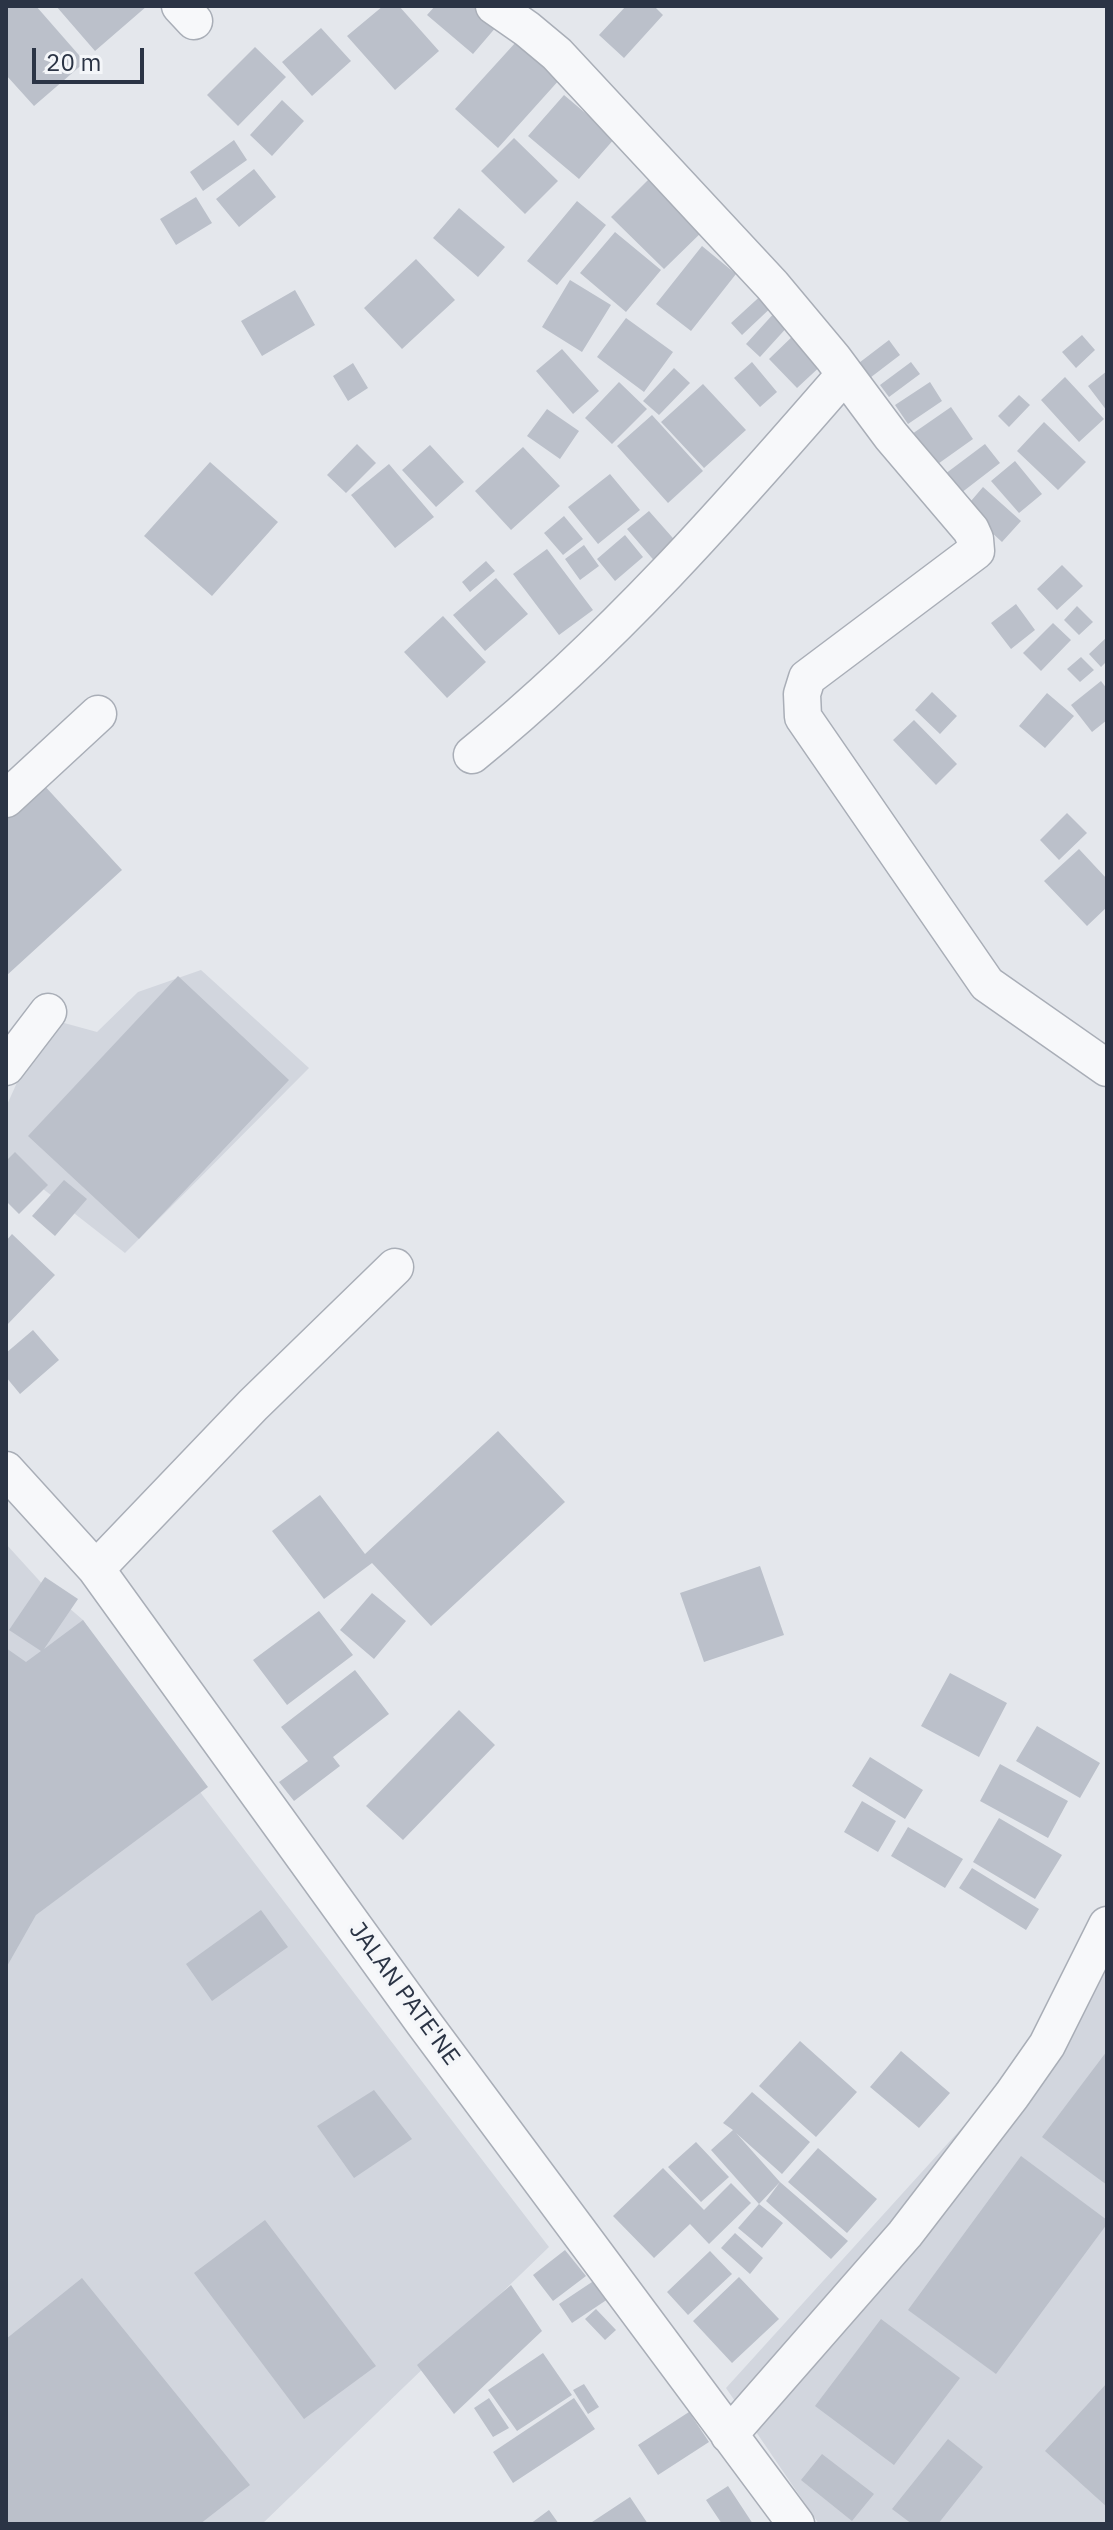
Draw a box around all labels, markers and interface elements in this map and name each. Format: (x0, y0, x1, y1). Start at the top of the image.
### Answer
scale bar (36, 32, 148, 82)
text: 20 m (46, 46, 101, 78)
street label: JALAN PATE'NE (342, 1917, 466, 2071)

